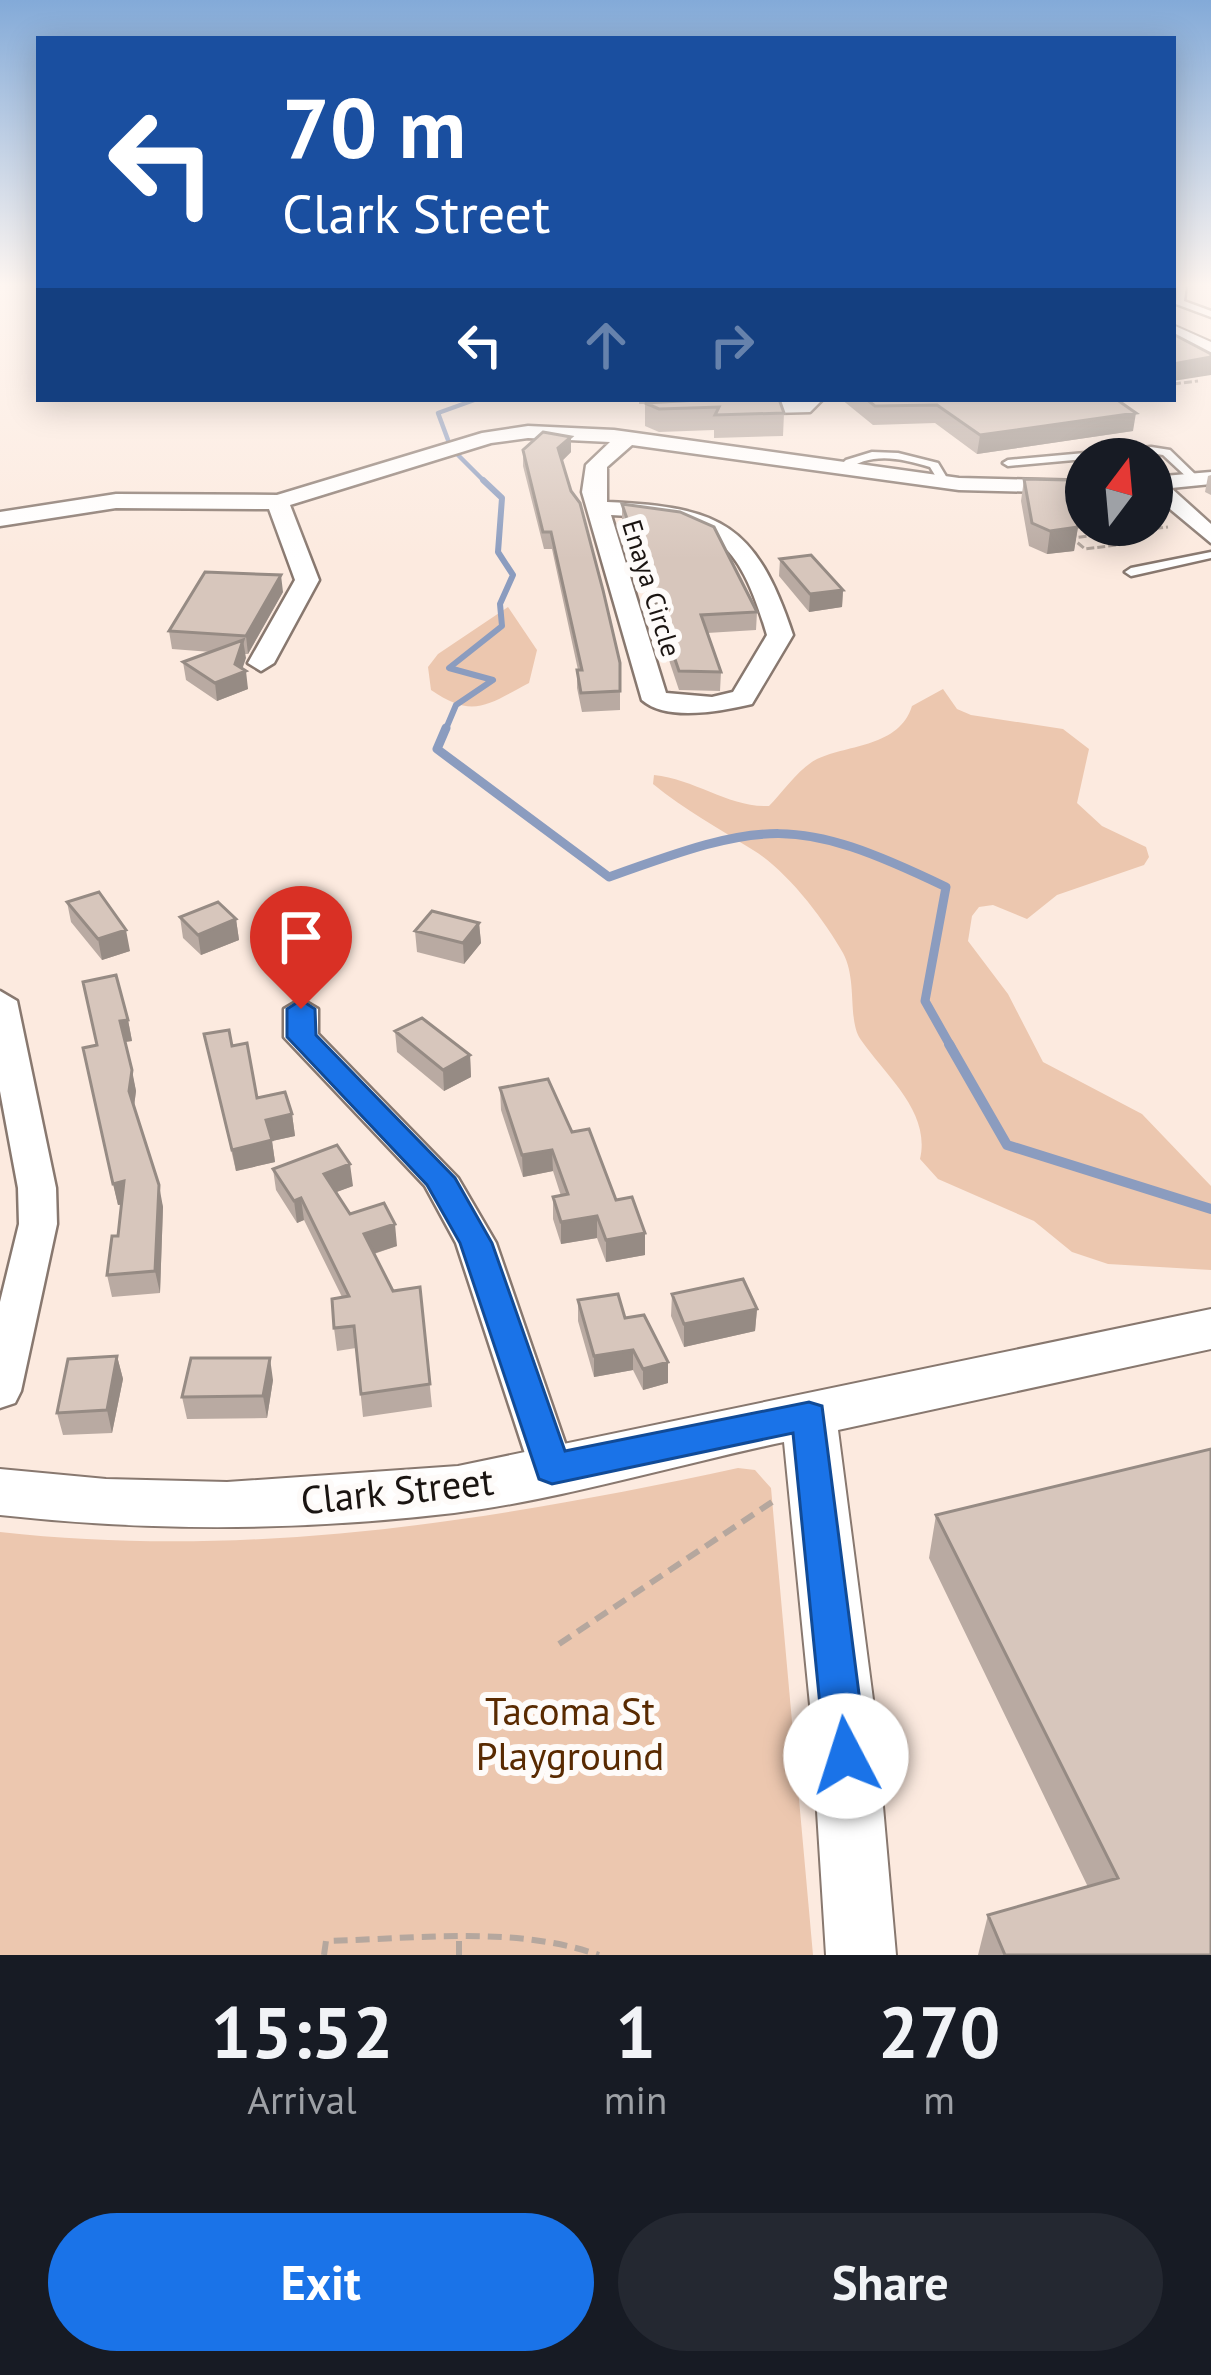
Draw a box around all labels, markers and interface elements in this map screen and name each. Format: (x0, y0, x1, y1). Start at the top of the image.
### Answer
text: 70 m (282, 72, 466, 181)
icon: left (84, 84, 240, 240)
text: Clark Street (282, 178, 550, 248)
icon: left (447, 312, 513, 378)
icon: ahead (573, 312, 639, 378)
icon: right (699, 312, 765, 378)
north arrow (1065, 438, 1173, 546)
map controls (1065, 438, 1173, 546)
street label: Enaya Circle (615, 515, 689, 661)
pin (250, 886, 352, 1009)
icon: arrive (268, 904, 334, 970)
street label: Clark Street (298, 1455, 496, 1525)
park label: Tacoma St Playground (476, 1685, 664, 1781)
position arrow (783, 1693, 909, 1819)
text: 15:52 (211, 1985, 393, 2078)
text: 1 (615, 1985, 656, 2078)
text: 270 (878, 1985, 1000, 2078)
text: Arrival (247, 2074, 357, 2125)
text: min (604, 2074, 667, 2125)
text: m (923, 2074, 955, 2125)
button: Exit (48, 2213, 594, 2351)
button: Share (618, 2213, 1163, 2351)

